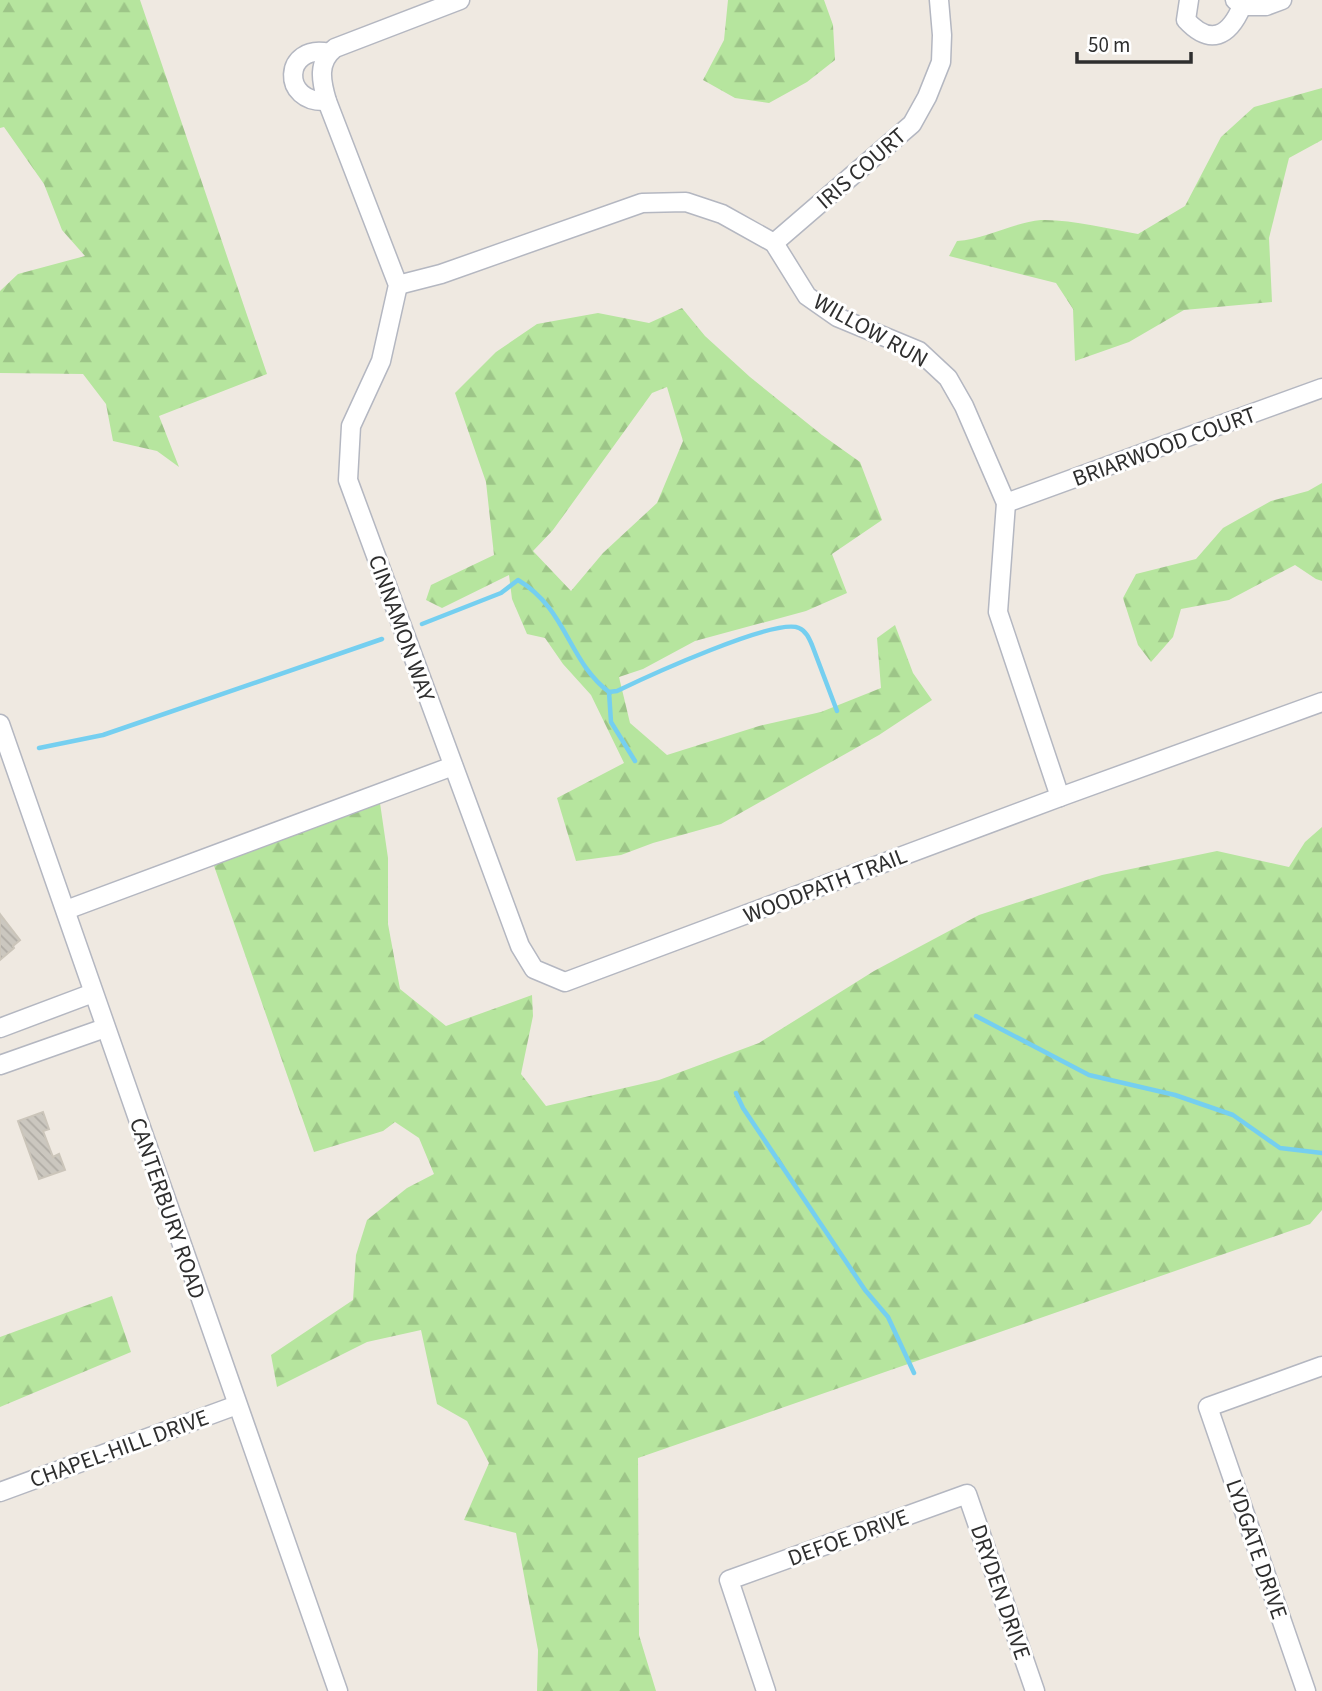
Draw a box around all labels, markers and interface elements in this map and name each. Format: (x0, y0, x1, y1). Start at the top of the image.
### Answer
scale bar (1077, 21, 1191, 65)
text: 50 m (1088, 30, 1130, 60)
street label: IRIS COURT (809, 120, 914, 217)
street label: WILLOW RUN (807, 285, 934, 376)
street label: BRIARWOOD COURT (1068, 398, 1261, 495)
street label: CINNAMON WAY (360, 550, 443, 706)
street label: WOODPATH TRAIL (739, 839, 912, 932)
street label: CANTERBURY ROAD (121, 1113, 214, 1303)
street label: CHAPEL-HILL DRIVE (25, 1401, 213, 1496)
street label: LYDGATE DRIVE (1217, 1475, 1296, 1624)
street label: DEFOE DRIVE (783, 1500, 913, 1575)
street label: DRYDEN DRIVE (962, 1520, 1039, 1664)

